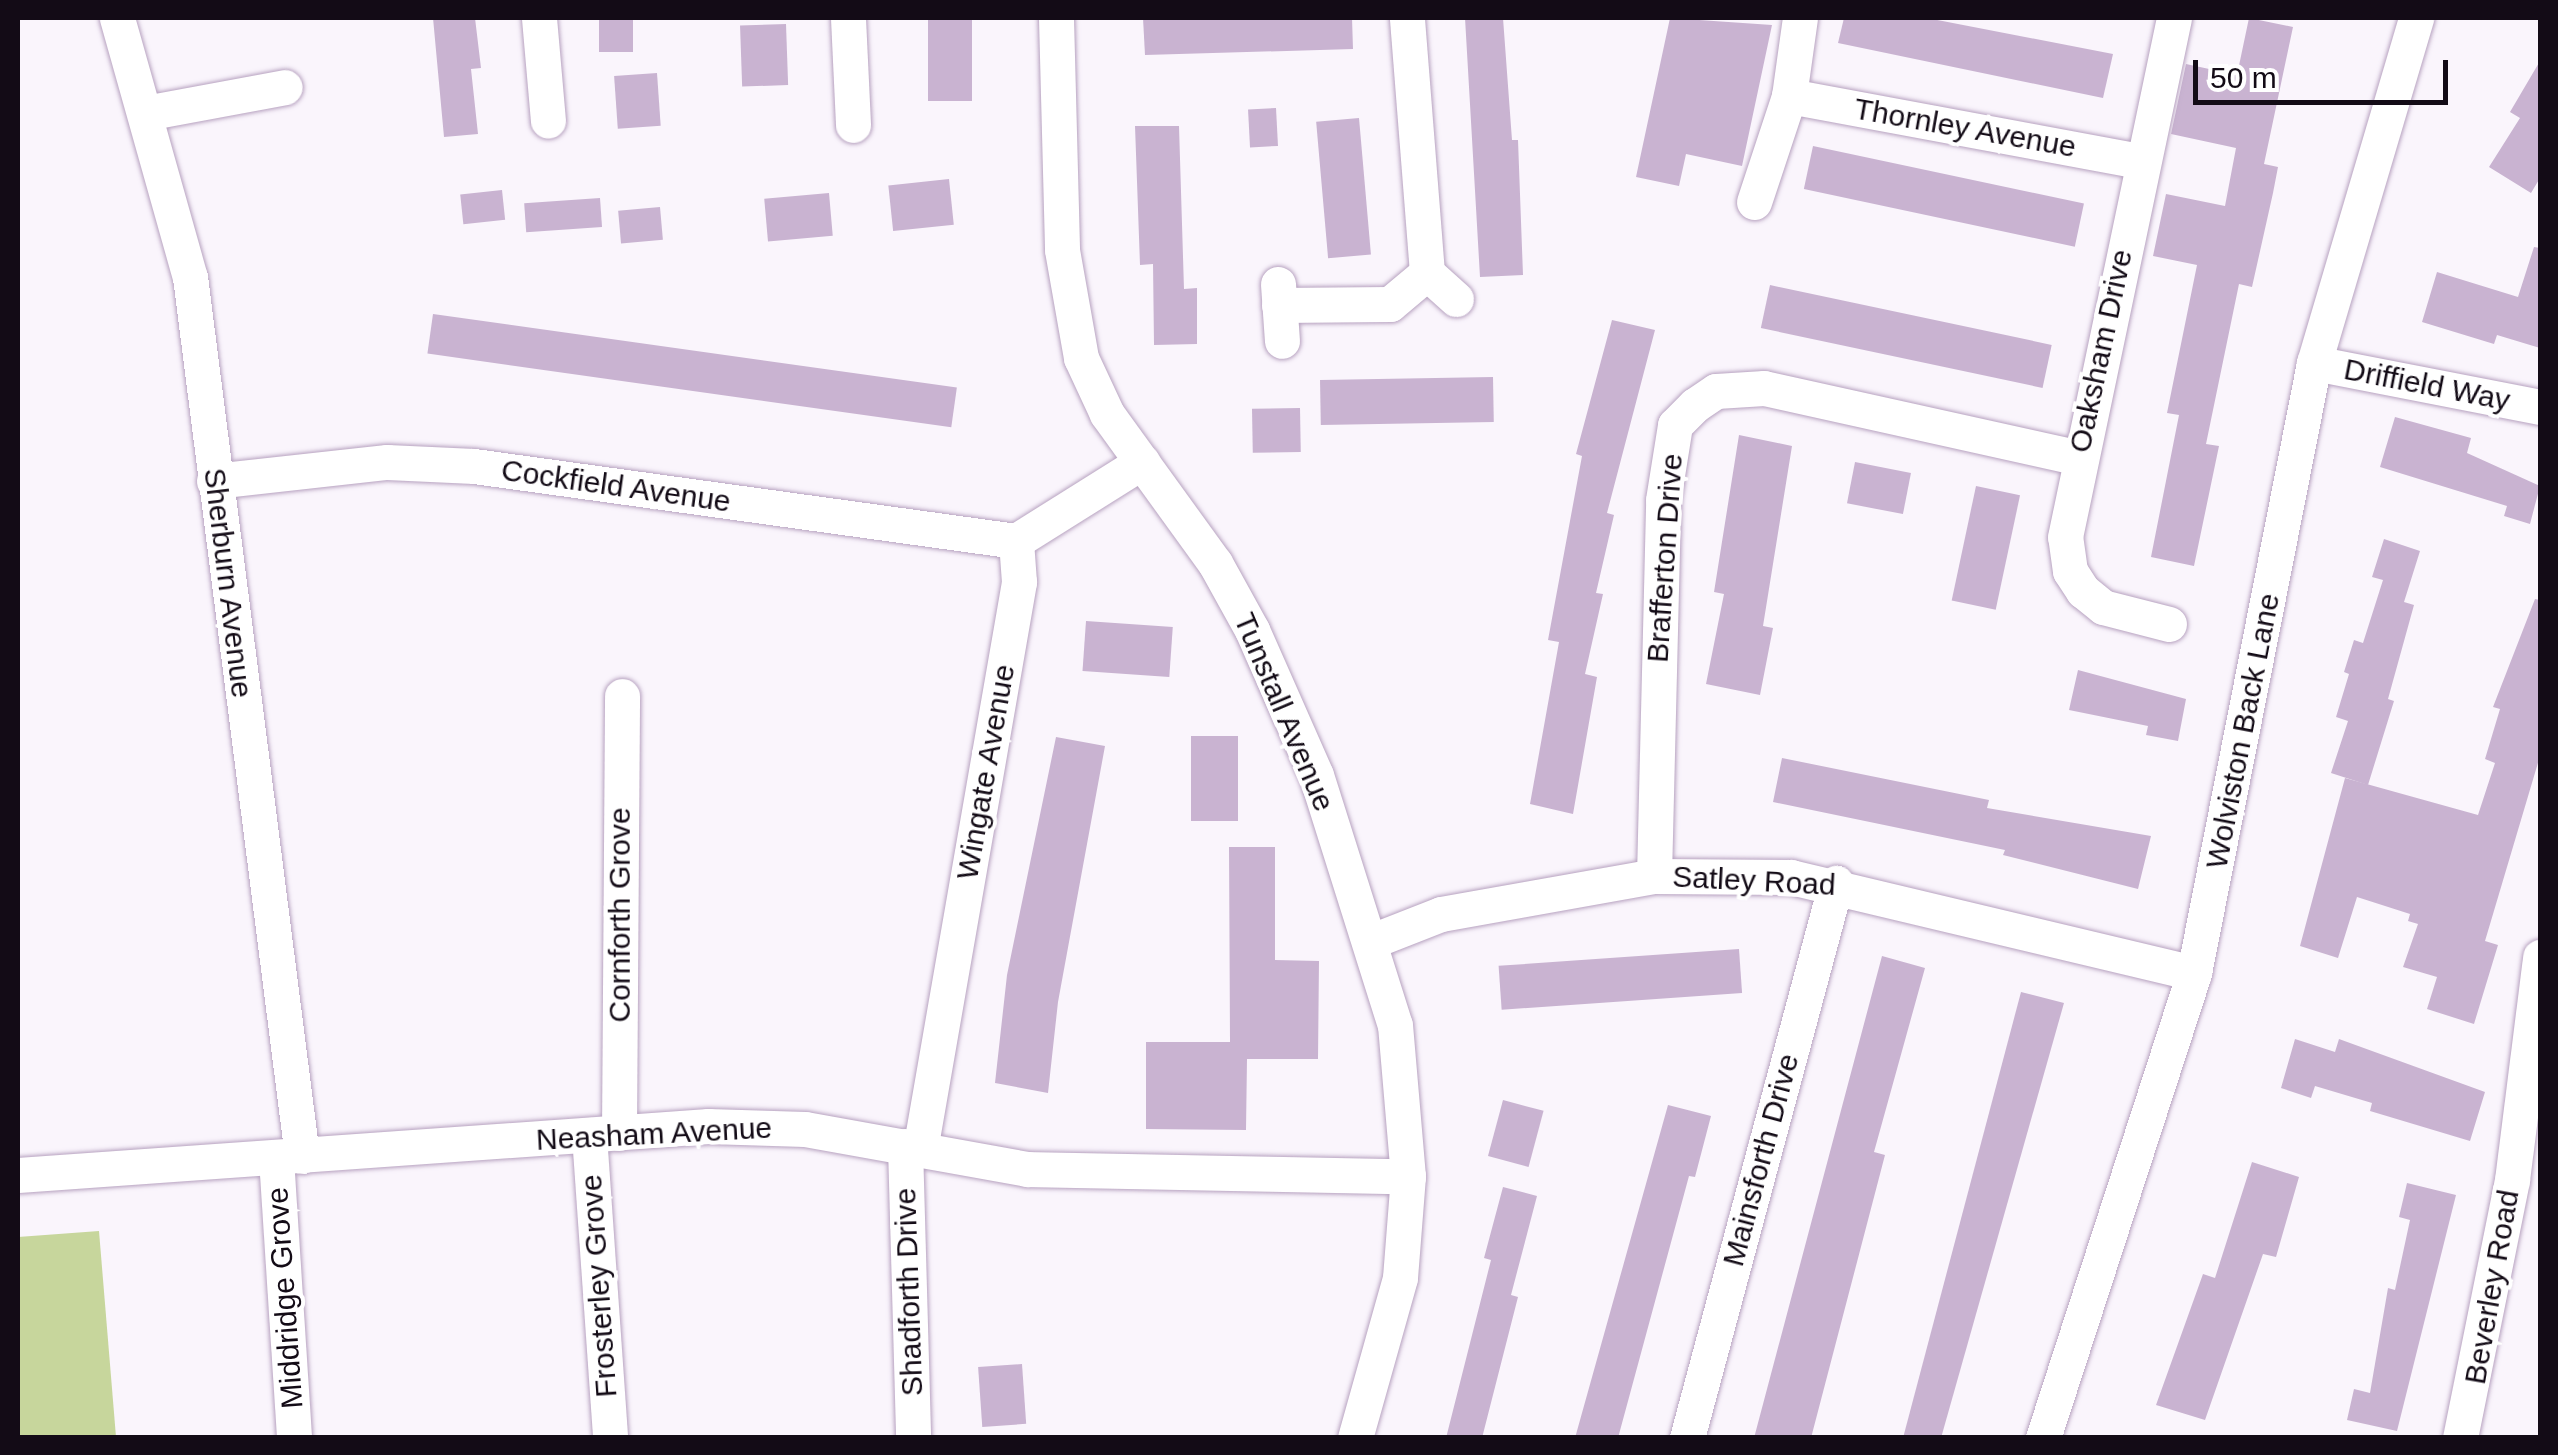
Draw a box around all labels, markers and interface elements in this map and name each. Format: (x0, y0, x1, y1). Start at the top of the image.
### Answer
scale bar (2198, 40, 2453, 102)
text: 50 m (2210, 61, 2277, 94)
street label: Thornley Avenue (1850, 91, 2080, 165)
street label: Oaksham Drive (2062, 246, 2140, 456)
street label: Driffield Way (2341, 351, 2513, 419)
street label: Cockfield Avenue (498, 452, 734, 520)
street label: Brafferton Drive (1640, 452, 1690, 664)
street label: Sherburn Avenue (196, 465, 260, 701)
street label: Wolviston Back Lane (2199, 590, 2287, 872)
street label: Tunstall Avenue (1226, 607, 1342, 817)
street label: Wingate Avenue (949, 661, 1023, 883)
street label: Cornforth Grove (602, 807, 638, 1023)
street label: Satley Road (1671, 859, 1837, 903)
street label: Mainsforth Drive (1715, 1050, 1807, 1270)
street label: Neasham Avenue (534, 1110, 774, 1158)
street label: Frosterley Grove (573, 1173, 625, 1399)
street label: Middridge Grove (259, 1186, 311, 1410)
street label: Shadforth Drive (887, 1187, 931, 1397)
street label: Beverley Road (2457, 1187, 2527, 1387)

